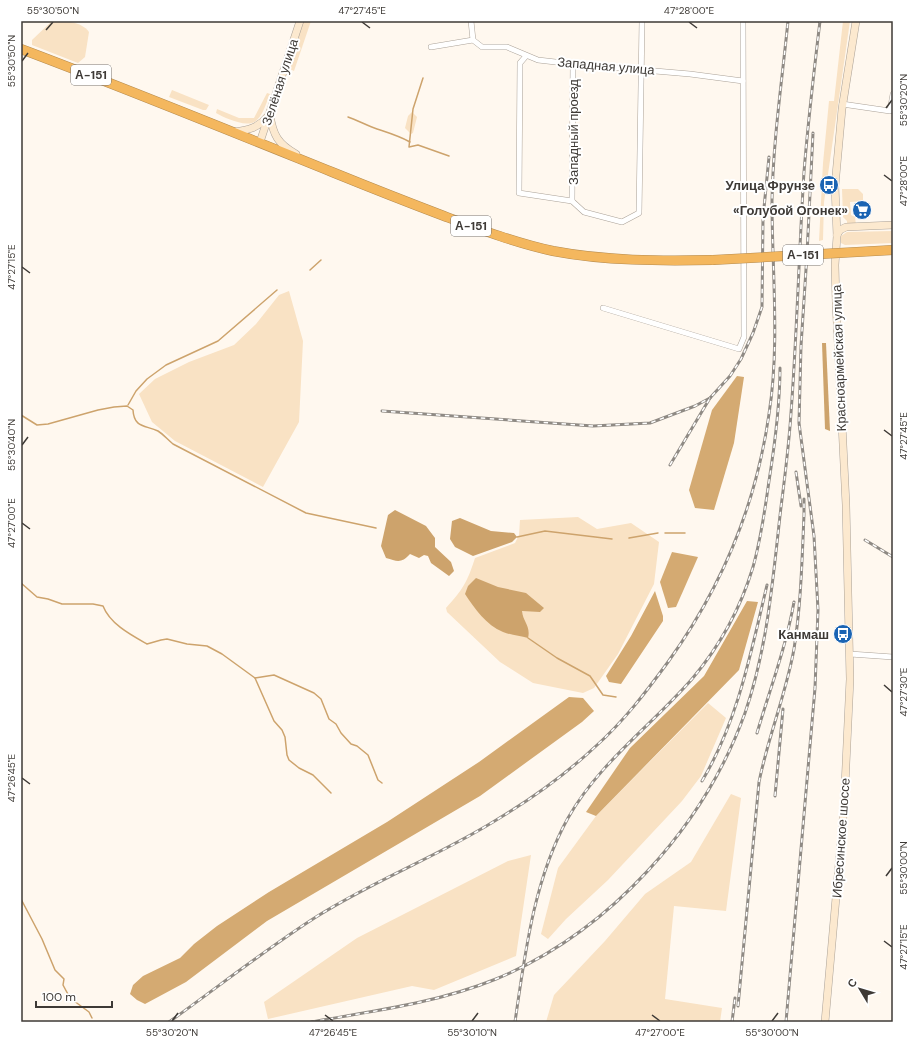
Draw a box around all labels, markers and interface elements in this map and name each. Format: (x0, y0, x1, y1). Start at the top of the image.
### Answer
text: 55°30'50"N (27, 4, 79, 17)
text: 47°27'45"E (338, 4, 386, 17)
text: 47°28'00"E (664, 4, 715, 17)
text: 55°30'50"N (5, 35, 18, 87)
street label: Зелёная улица (258, 36, 302, 127)
street label: Западная улица (557, 53, 656, 79)
road number: А-151 (71, 65, 111, 85)
text: 55°30'20"N (897, 74, 910, 126)
street label: Западный проезд (565, 79, 582, 185)
text: 47°28'00"E (897, 155, 910, 206)
bus stop icon: Улица Фрунзе (818, 174, 840, 196)
place label: Улица Фрунзе (726, 177, 815, 194)
supermarket icon: «Голубой Огонек» (851, 199, 873, 221)
place label: «Голубой Огонек» (733, 202, 848, 219)
road number: А-151 (451, 216, 491, 236)
text: 47°27'15"E (5, 244, 18, 290)
road number: А-151 (783, 245, 823, 265)
street label: Красноармейская улица (828, 284, 850, 432)
text: 47°27'45"E (897, 412, 910, 460)
text: 55°30'40"N (5, 419, 18, 471)
text: 47°27'00"E (5, 498, 18, 548)
bus stop icon: Канмаш (832, 623, 854, 645)
place label: Канмаш (778, 626, 829, 643)
text: 47°27'30"E (897, 667, 910, 716)
text: 47°26'45"E (5, 753, 18, 802)
street label: Ибресинское шоссе (828, 777, 854, 899)
text: 55°30'00"N (897, 841, 910, 895)
text: 47°27'15"E (897, 924, 910, 970)
north arrow (840, 969, 880, 1009)
text: С (844, 975, 860, 990)
scale bar (36, 983, 112, 1009)
text: 100 m (42, 989, 76, 1005)
text: 55°30'20"N (146, 1026, 198, 1039)
text: 47°26'45"E (309, 1026, 358, 1039)
text: 55°30'10"N (447, 1026, 497, 1039)
text: 47°27'00"E (635, 1026, 685, 1039)
text: 55°30'00"N (745, 1026, 799, 1039)

